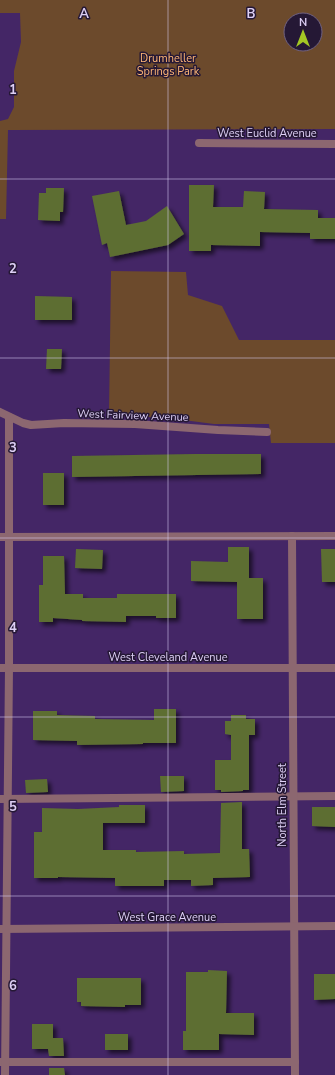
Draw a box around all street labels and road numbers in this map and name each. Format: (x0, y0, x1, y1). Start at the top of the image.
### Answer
street label: West Euclid Avenue (217, 126, 317, 141)
street label: West Fairview Avenue (77, 406, 189, 425)
street label: West Cleveland Avenue (108, 650, 228, 665)
street label: North Elm Street (275, 763, 290, 847)
street label: West Grace Avenue (118, 910, 216, 925)

